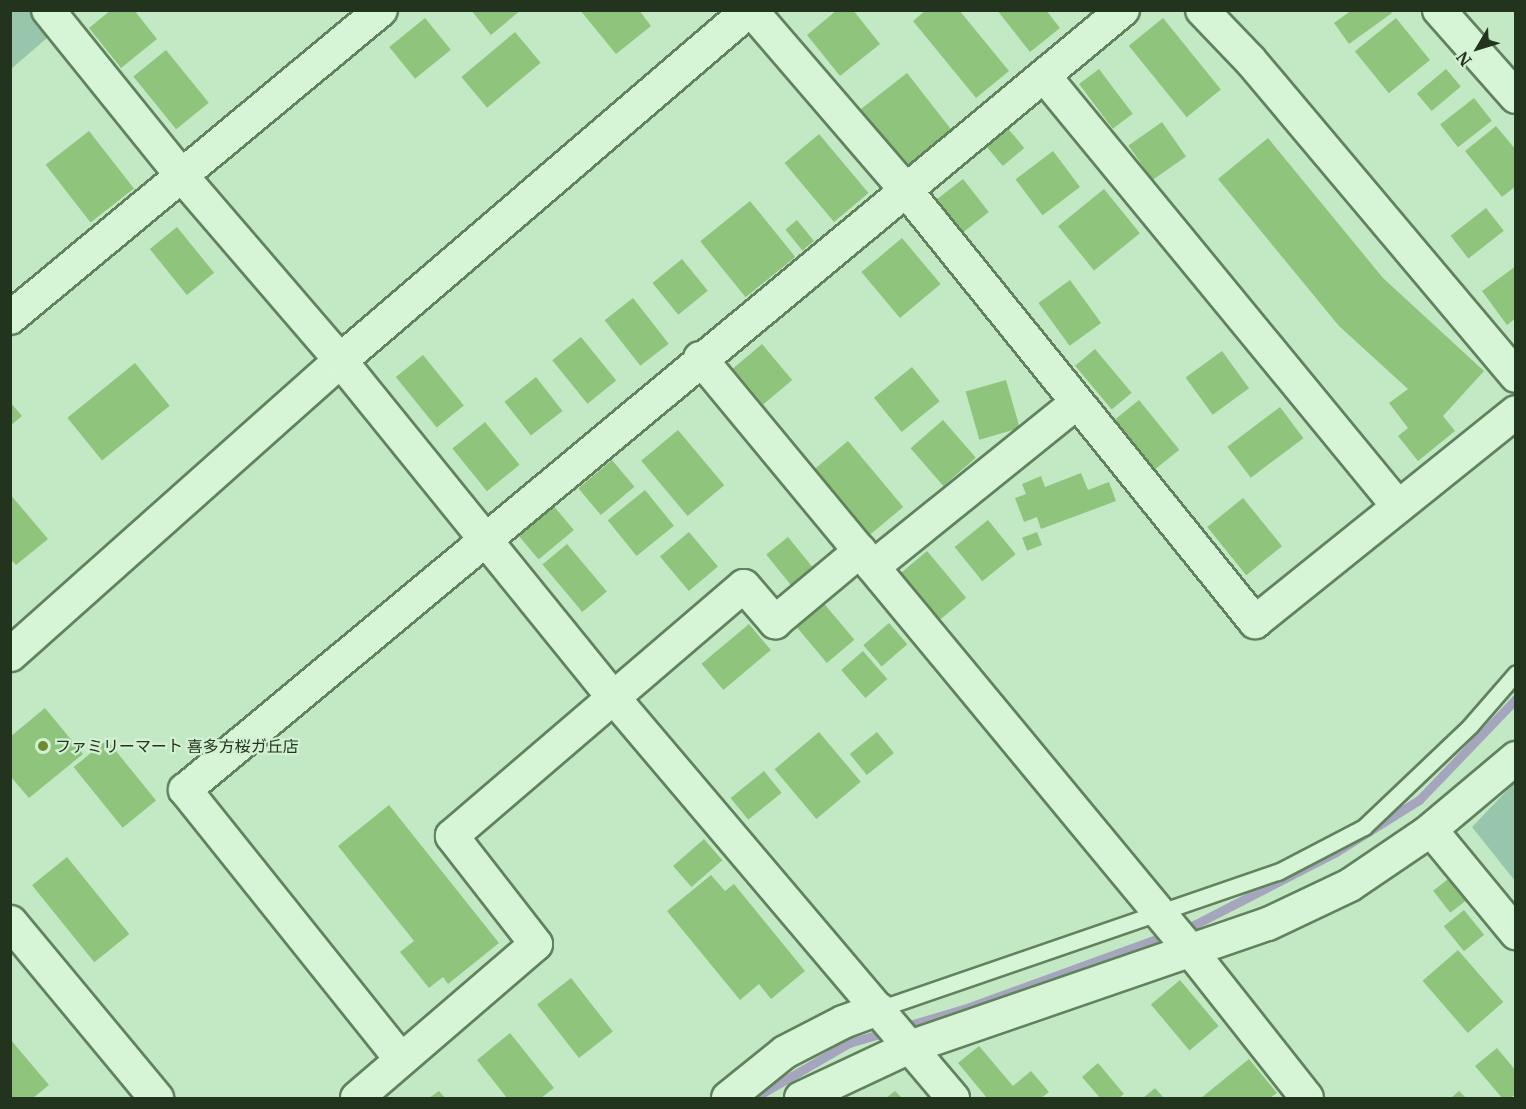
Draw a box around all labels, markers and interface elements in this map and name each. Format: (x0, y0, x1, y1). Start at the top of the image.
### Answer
north arrow (1448, 18, 1508, 78)
text: N (1452, 48, 1476, 70)
place label: ファミリーマート 喜多方桜ガ丘店 (55, 736, 299, 756)
marker: ファミリーマート 喜多方桜ガ丘店 (36, 739, 50, 753)

